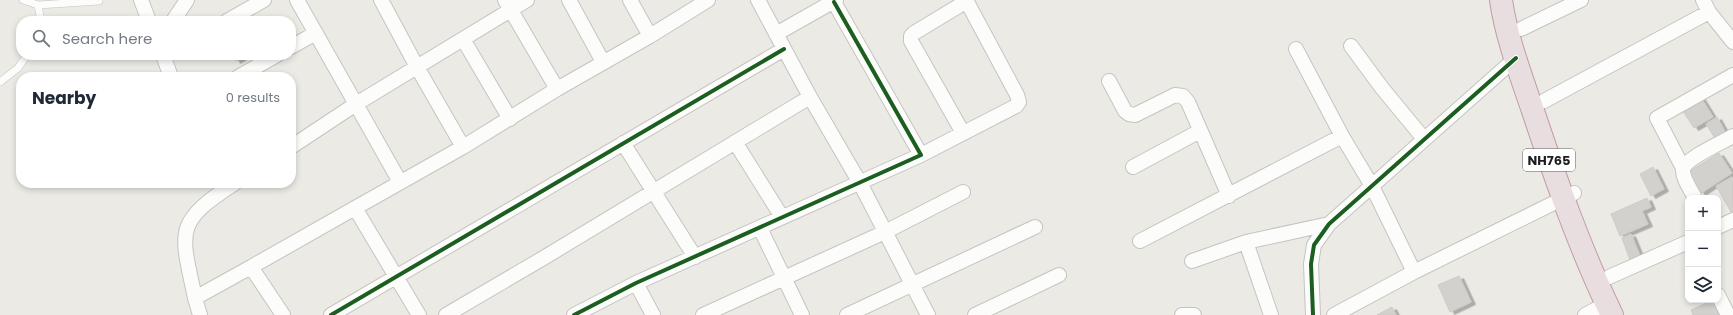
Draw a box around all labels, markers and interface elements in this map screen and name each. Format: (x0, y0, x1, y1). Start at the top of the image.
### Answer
search box (16, 16, 296, 60)
icon: search (30, 27, 52, 49)
text: Search here (62, 28, 152, 49)
text: Nearby (32, 86, 96, 110)
text: 0 results (226, 88, 280, 107)
road number: NH765 (1523, 149, 1575, 171)
map controls (1685, 195, 1721, 303)
button: + (1685, 195, 1721, 231)
button: − (1685, 231, 1721, 267)
button: layers (1685, 267, 1721, 303)

